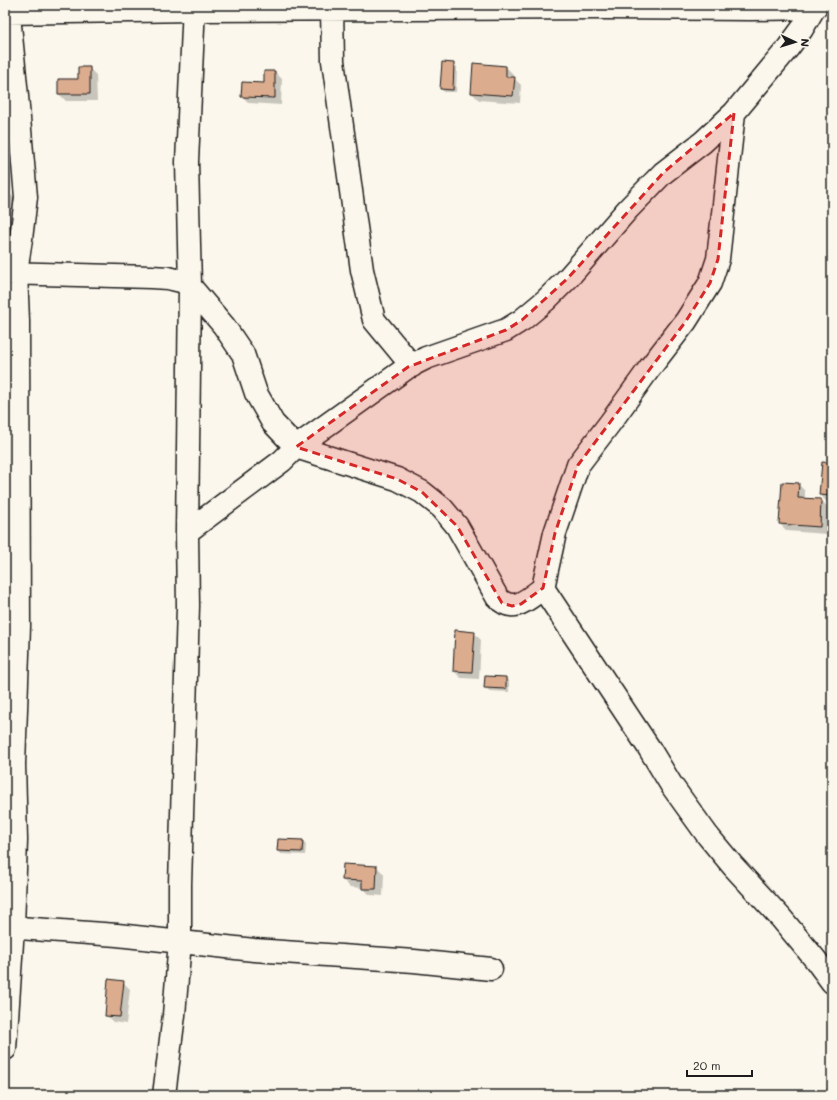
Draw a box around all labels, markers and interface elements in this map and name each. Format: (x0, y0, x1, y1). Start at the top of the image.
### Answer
north arrow (775, 22, 815, 62)
text: N (798, 38, 813, 47)
scale bar (687, 1052, 752, 1078)
text: 20 m (693, 1057, 721, 1073)

